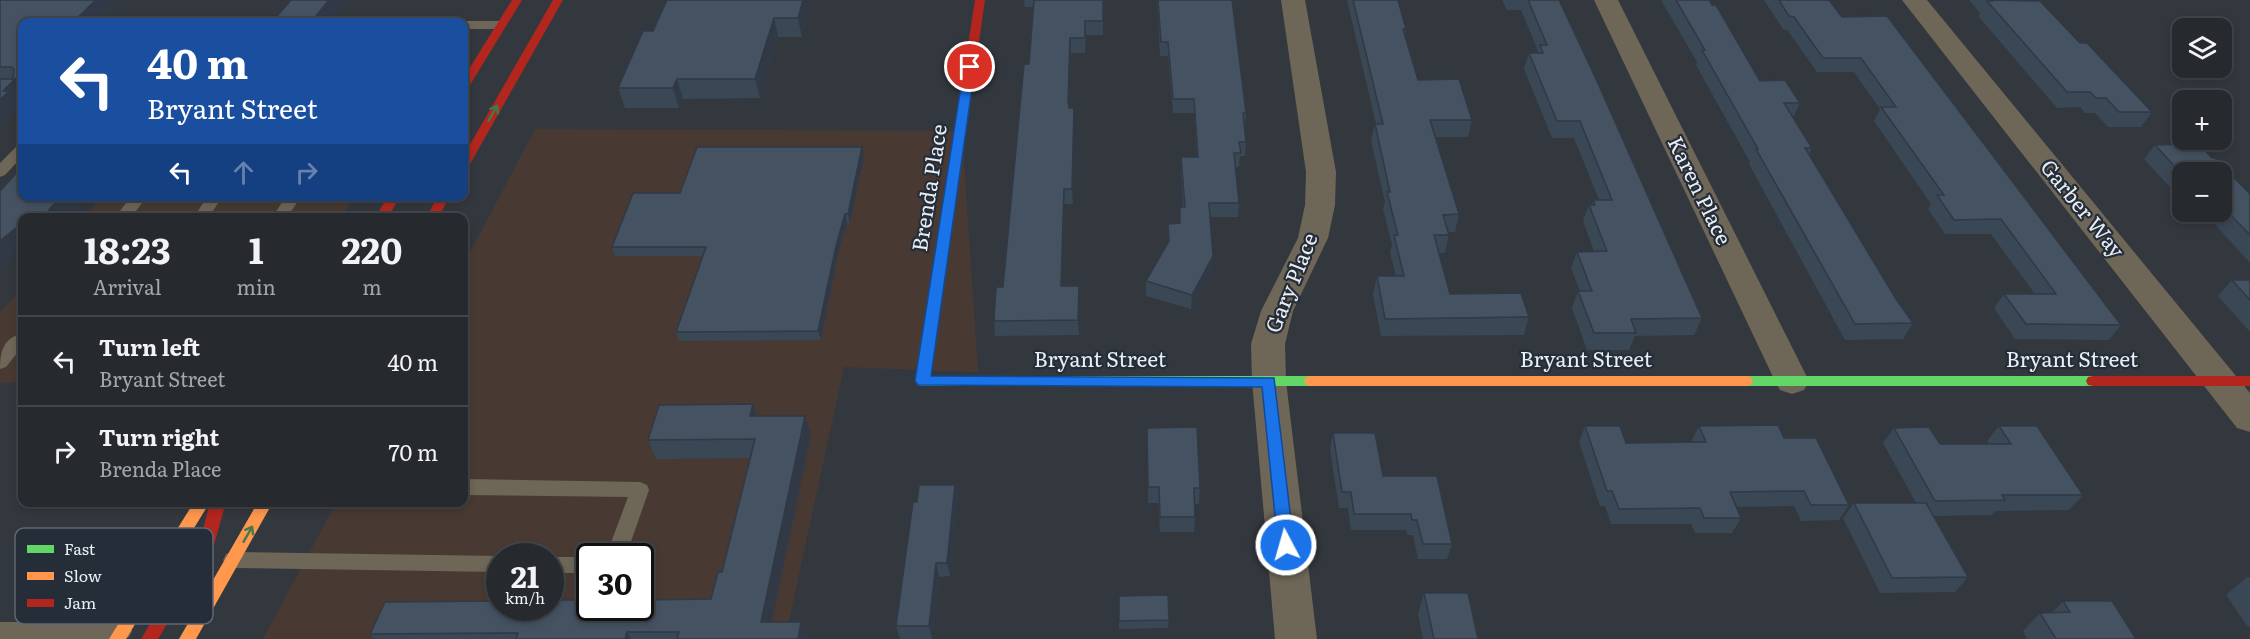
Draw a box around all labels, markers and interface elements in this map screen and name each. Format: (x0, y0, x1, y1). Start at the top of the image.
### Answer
map controls (2172, 18, 2232, 222)
button: layers (2172, 18, 2232, 78)
text: 40 m (147, 30, 248, 92)
pin (944, 41, 995, 92)
icon: left (48, 42, 126, 120)
icon: arrive (953, 50, 986, 83)
text: Bryant Street (147, 87, 318, 127)
button: + (2172, 90, 2232, 150)
one-way arrow (487, 105, 499, 122)
street label: Brenda Place (902, 122, 953, 254)
street label: Karen Place (1662, 130, 1741, 249)
street label: Garber Way (2035, 151, 2134, 264)
icon: left (164, 156, 197, 189)
icon: ahead (227, 156, 260, 189)
icon: right (290, 156, 323, 189)
button: − (2172, 162, 2232, 222)
text: 18:23 (84, 222, 171, 275)
text: 1 (249, 222, 264, 275)
text: 220 (341, 222, 402, 275)
street label: Gary Place (1256, 227, 1324, 337)
text: Arrival (93, 271, 161, 301)
text: min (237, 271, 276, 301)
text: m (362, 271, 382, 301)
text: Turn left (99, 330, 200, 363)
street label: Bryant Street (1034, 342, 1167, 373)
street label: Bryant Street (1520, 342, 1653, 373)
street label: Bryant Street (2006, 342, 2139, 373)
icon: left (48, 345, 81, 378)
text: 40 m (387, 345, 438, 378)
text: Bryant Street (99, 363, 225, 393)
text: Turn right (99, 420, 219, 453)
icon: right (48, 435, 81, 468)
text: 70 m (388, 435, 438, 468)
text: Brenda Place (99, 453, 221, 483)
position arrow (1254, 513, 1318, 577)
one-way arrow (243, 526, 255, 543)
legend (15, 528, 213, 624)
text: Fast (64, 536, 96, 560)
speed limit sign: 30 (576, 543, 654, 621)
text: 21 (511, 553, 539, 597)
text: Slow (64, 563, 102, 587)
text: km/h (505, 586, 545, 609)
text: Jam (64, 590, 97, 614)

